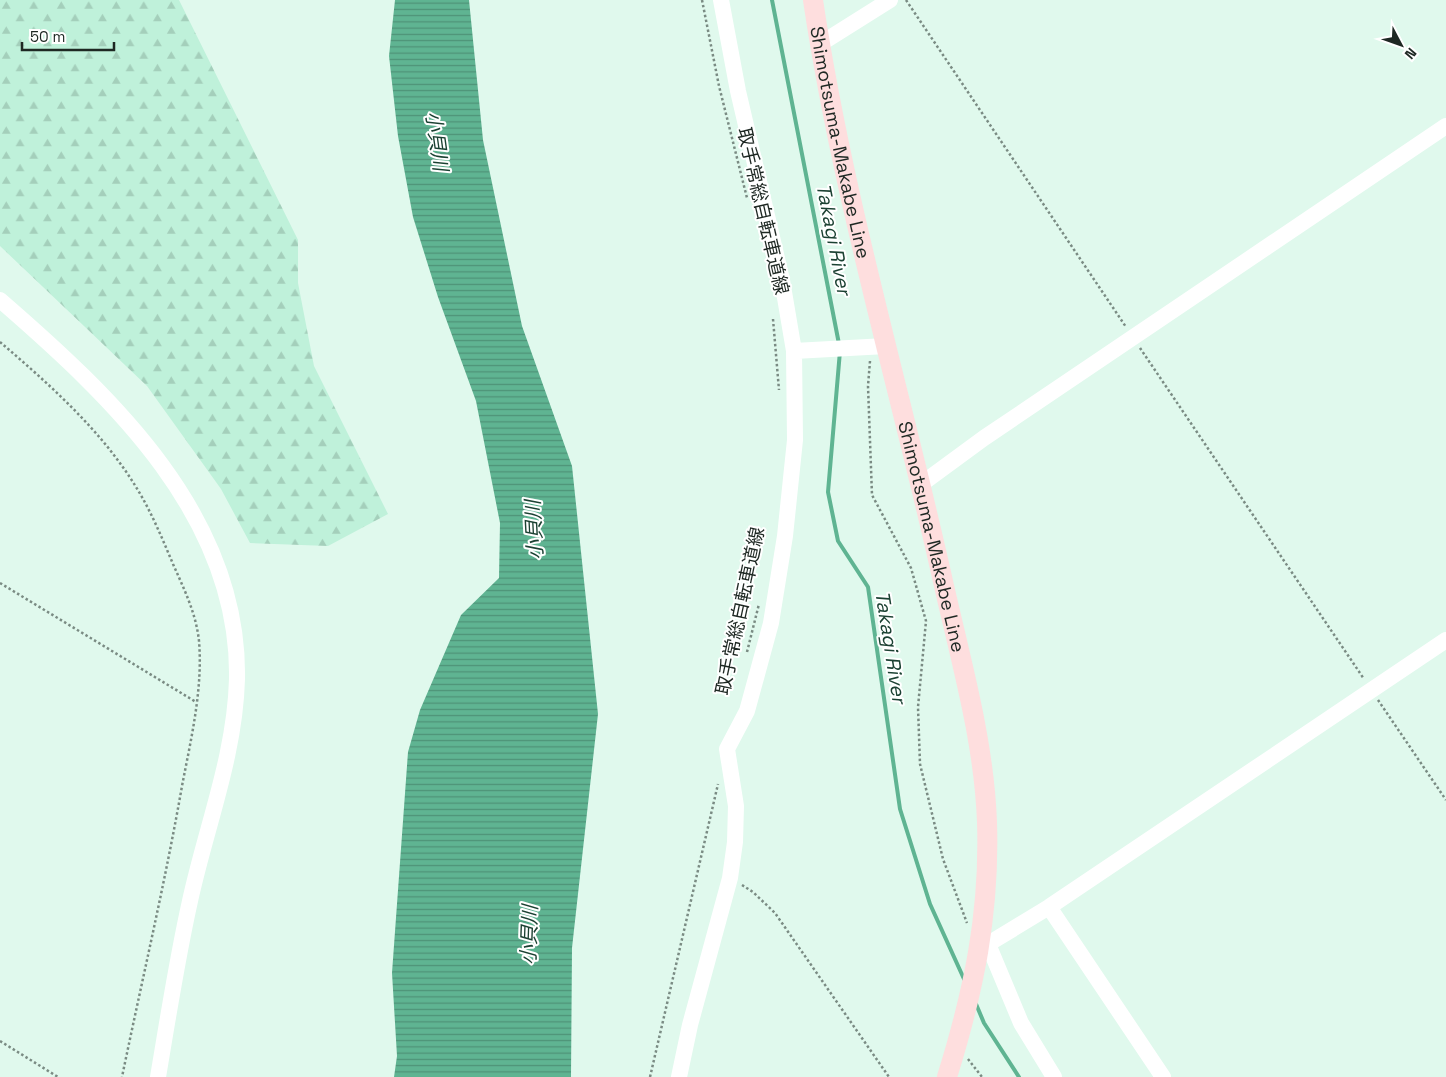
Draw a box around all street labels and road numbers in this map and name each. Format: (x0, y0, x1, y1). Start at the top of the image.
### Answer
street label: Shimotsuma-Makabe Line (805, 24, 877, 261)
street label: 取手常総自転車道線 (732, 125, 794, 297)
street label: Shimotsuma-Makabe Line (893, 419, 972, 655)
street label: 取手常総自転車道線 (710, 525, 770, 697)

